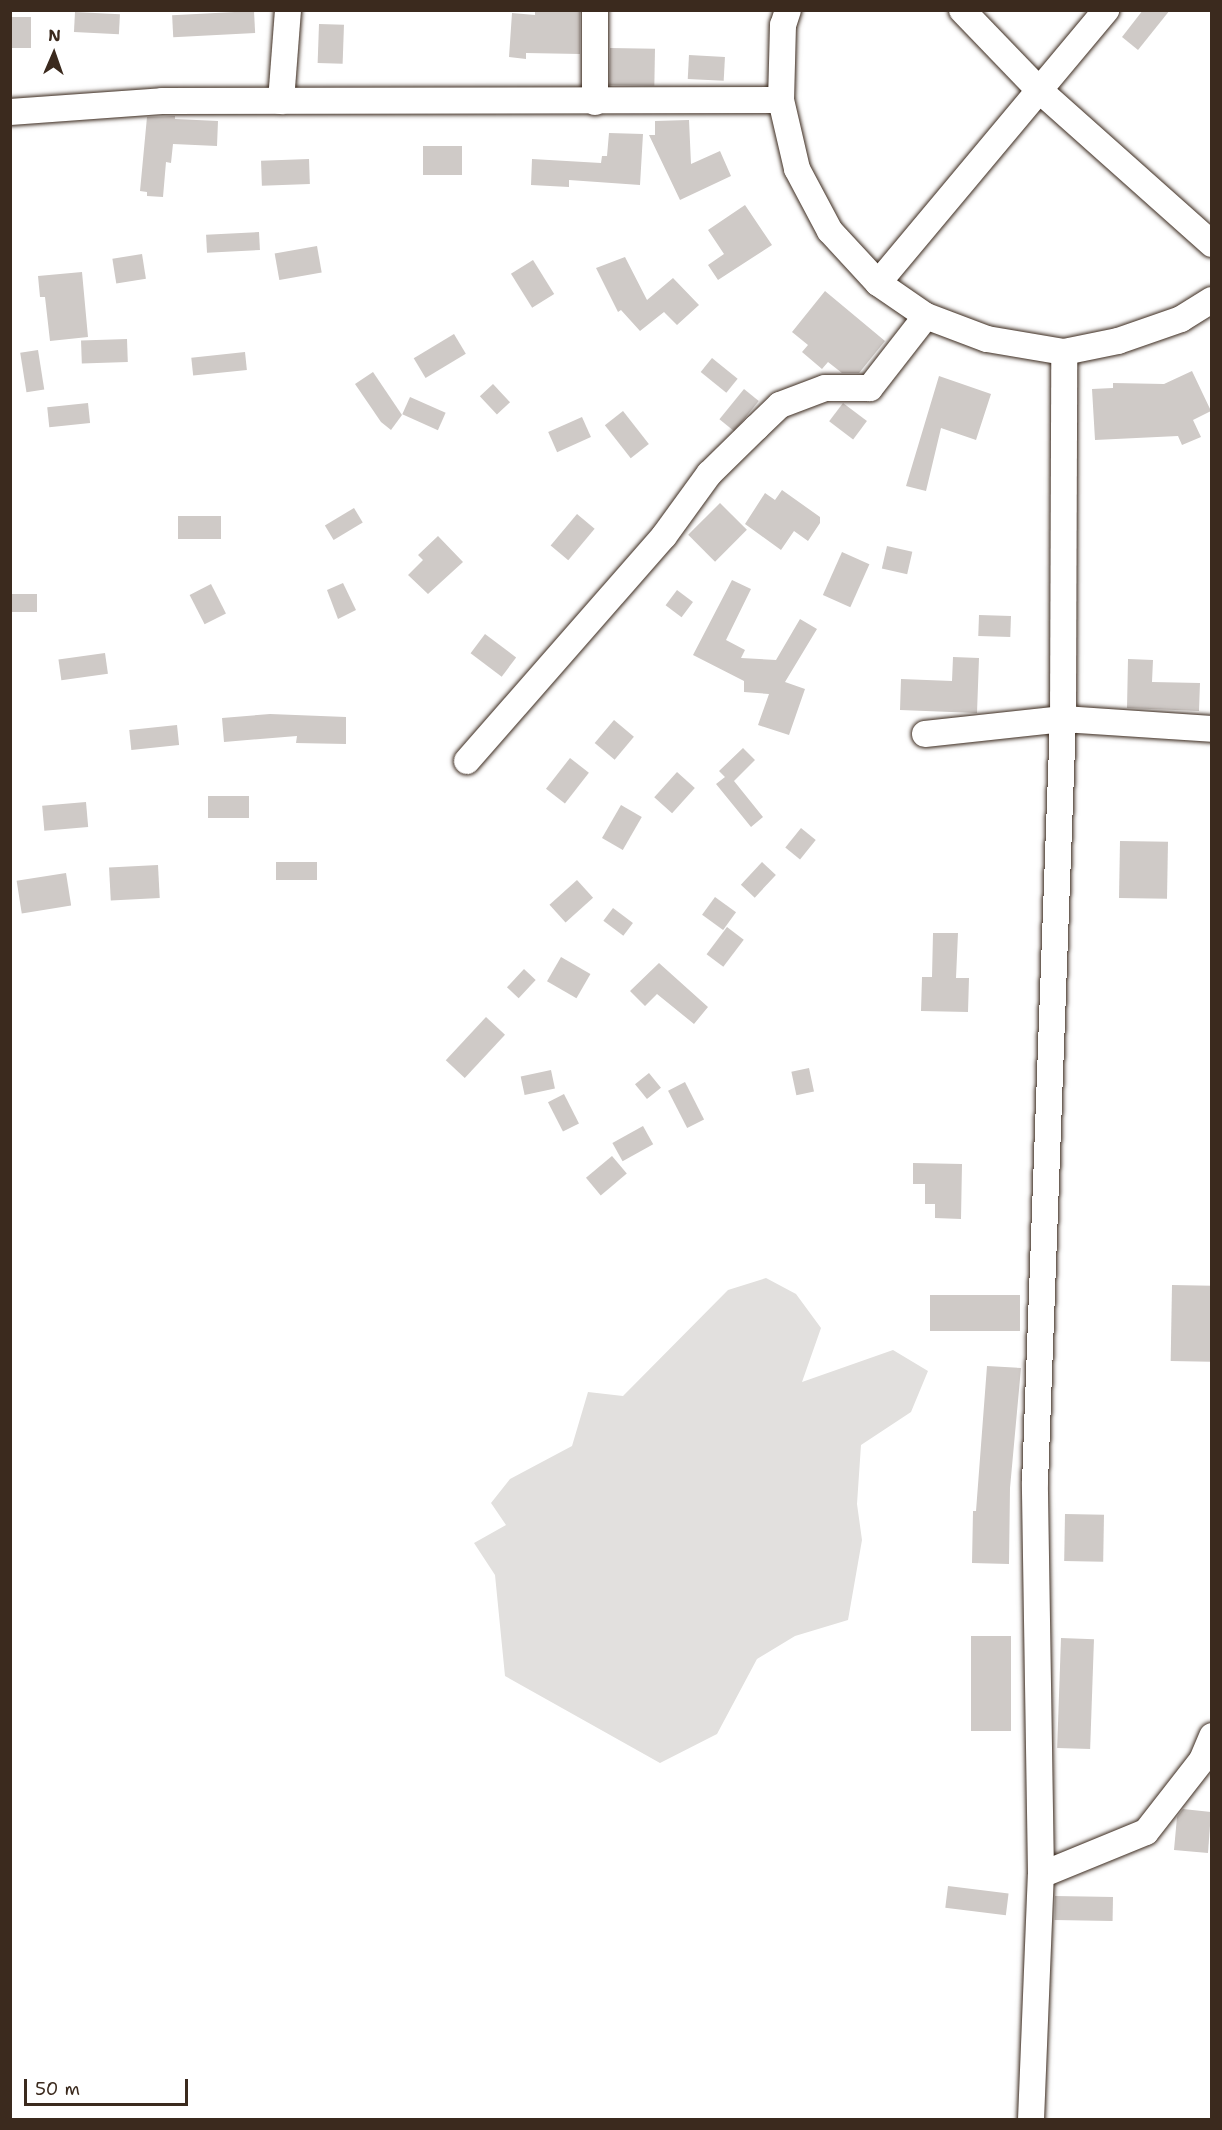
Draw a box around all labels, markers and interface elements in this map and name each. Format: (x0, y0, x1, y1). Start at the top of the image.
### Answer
north arrow (24, 24, 84, 84)
text: N (48, 25, 61, 46)
scale bar (27, 2067, 190, 2105)
text: 50 m (35, 2077, 80, 2101)

